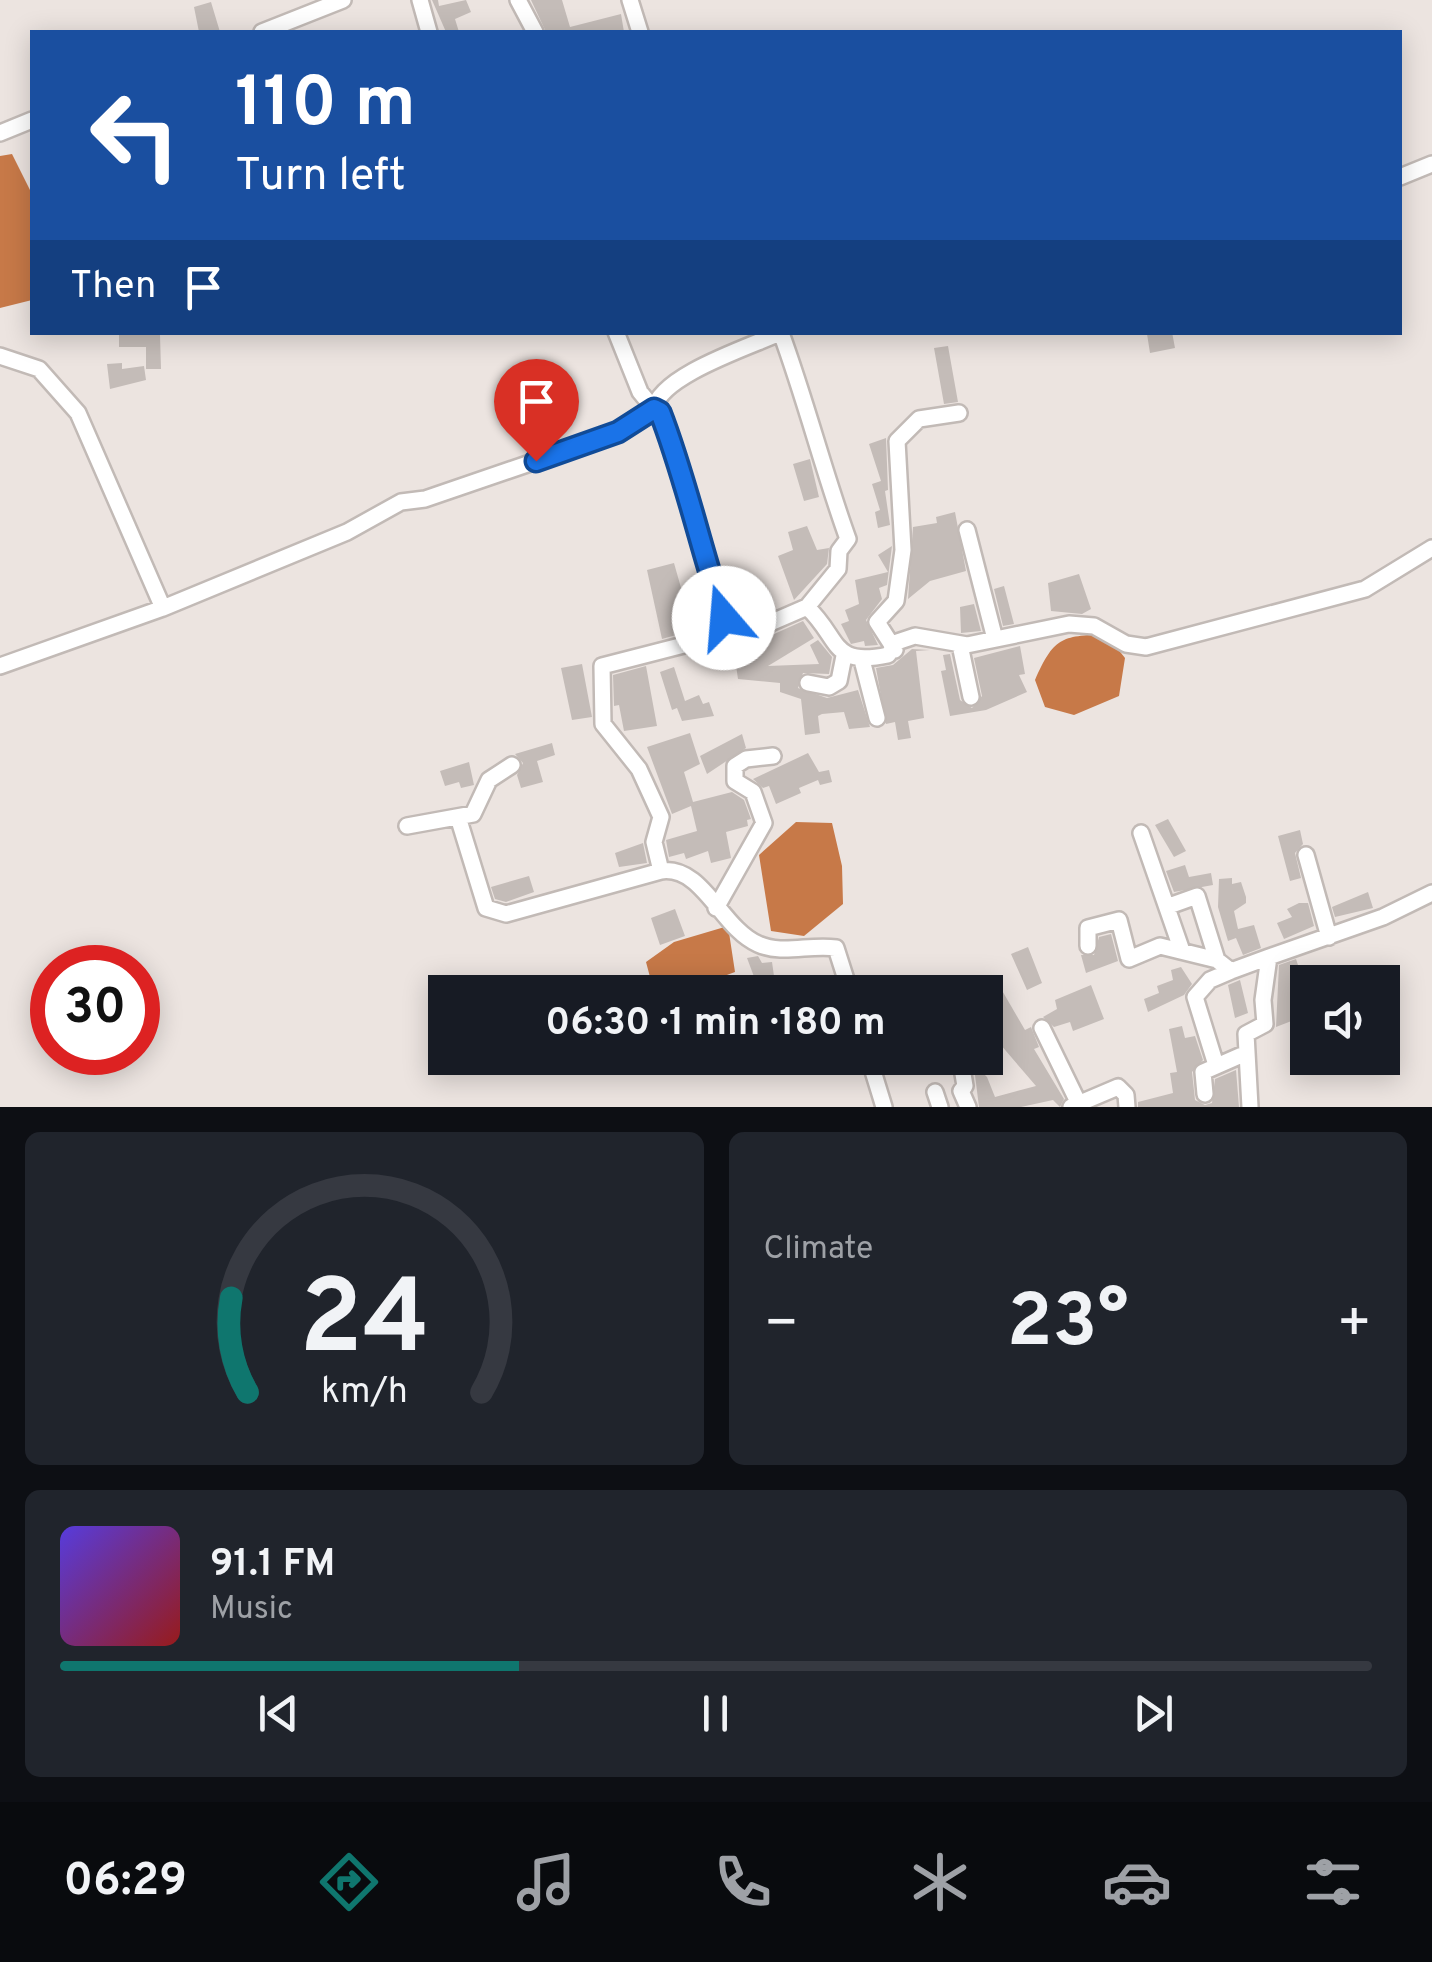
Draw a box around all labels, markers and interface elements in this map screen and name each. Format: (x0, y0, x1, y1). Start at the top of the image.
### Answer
text: 110 m (235, 62, 416, 151)
icon: left (70, 70, 200, 200)
text: Turn left (235, 149, 406, 206)
icon: arrive (176, 260, 231, 315)
text: Then (70, 263, 156, 312)
pin (494, 359, 579, 462)
icon: arrive (509, 374, 564, 429)
position arrow (672, 566, 776, 670)
speed limit sign: 30 (30, 945, 160, 1075)
map controls (1290, 965, 1400, 1075)
button: sound (1290, 965, 1400, 1075)
text: 06:30 · 1 min · 180 m (545, 1000, 886, 1049)
text: Climate (764, 1230, 873, 1270)
text: 24 (299, 1258, 429, 1390)
text: 23° (1007, 1278, 1129, 1373)
text: − (764, 1291, 799, 1361)
text: + (1337, 1291, 1372, 1361)
text: km/h (321, 1370, 408, 1416)
text: 91.1 FM (210, 1541, 335, 1590)
text: Music (210, 1590, 293, 1630)
icon: previous (251, 1686, 306, 1741)
icon: pause (688, 1686, 743, 1741)
icon: next (1126, 1686, 1181, 1741)
icon: directions (314, 1847, 384, 1917)
icon: music (511, 1847, 581, 1917)
icon: phone (708, 1847, 778, 1917)
icon: climate (905, 1847, 975, 1917)
icon: car (1102, 1847, 1172, 1917)
icon: filters (1298, 1847, 1368, 1917)
text: 06:29 (63, 1854, 187, 1911)

